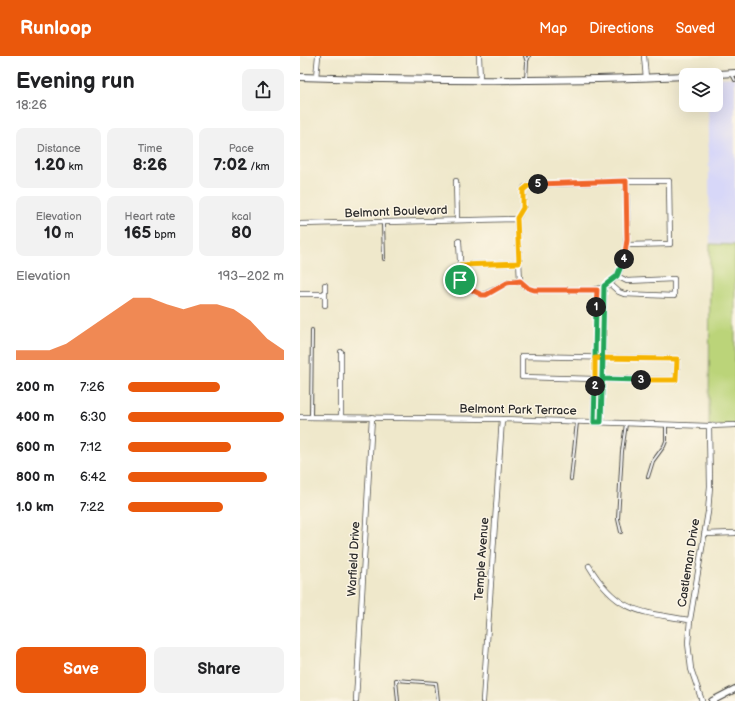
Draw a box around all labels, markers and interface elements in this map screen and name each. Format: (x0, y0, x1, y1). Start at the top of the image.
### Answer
text: Runloop (20, 17, 92, 40)
text: Map (539, 20, 567, 37)
text: Directions (589, 20, 654, 37)
text: Saved (676, 20, 715, 37)
text: Evening run (16, 68, 135, 95)
map controls (679, 68, 723, 112)
button: layers (679, 68, 723, 112)
button: share (242, 69, 284, 111)
text: 18:26 (16, 97, 47, 113)
text: Distance (37, 142, 81, 155)
text: Time (138, 142, 162, 155)
text: Pace (229, 142, 254, 155)
text: 1.20 (34, 155, 66, 175)
text: 8:26 (133, 155, 167, 175)
text: 7:02 (213, 155, 247, 175)
text: km (66, 160, 83, 173)
text: /km (247, 160, 270, 173)
pin: 5 (528, 174, 548, 194)
text: 5 (535, 177, 541, 190)
street label: Belmont Boulevard (344, 203, 448, 221)
text: Elevation (36, 210, 82, 223)
text: Heart rate (125, 210, 175, 223)
text: kcal (231, 210, 251, 223)
text: 10 (44, 223, 62, 243)
text: 165 (124, 223, 151, 243)
text: 80 (231, 223, 252, 243)
text: m (62, 228, 74, 241)
text: bpm (151, 228, 176, 241)
pin: 4 (614, 249, 634, 269)
text: 4 (621, 252, 627, 265)
pin (443, 263, 477, 297)
text: Elevation (16, 268, 70, 284)
text: 193–202 m (218, 268, 284, 284)
icon: arrive (449, 269, 471, 291)
pin: 1 (586, 297, 606, 317)
text: 1 (594, 300, 598, 313)
pin: 3 (631, 370, 651, 390)
text: 3 (638, 373, 644, 386)
pin: 2 (585, 376, 605, 396)
text: 200 m (16, 379, 54, 395)
text: 7:26 (80, 379, 105, 395)
text: 2 (592, 379, 598, 392)
street label: Belmont Park Terrace (459, 401, 577, 419)
text: 400 m (16, 409, 54, 425)
text: 6:30 (80, 409, 106, 425)
text: 600 m (16, 439, 55, 455)
text: 7:12 (80, 439, 102, 455)
text: 800 m (16, 469, 55, 485)
text: 6:42 (80, 469, 106, 485)
text: 1.0 km (16, 499, 54, 515)
text: 7:22 (80, 499, 104, 515)
street label: Temple Avenue (472, 517, 492, 601)
street label: Castleman Drive (675, 518, 703, 608)
street label: Warfield Drive (345, 521, 363, 597)
button: Save (16, 647, 146, 693)
button: Share (154, 647, 284, 693)

